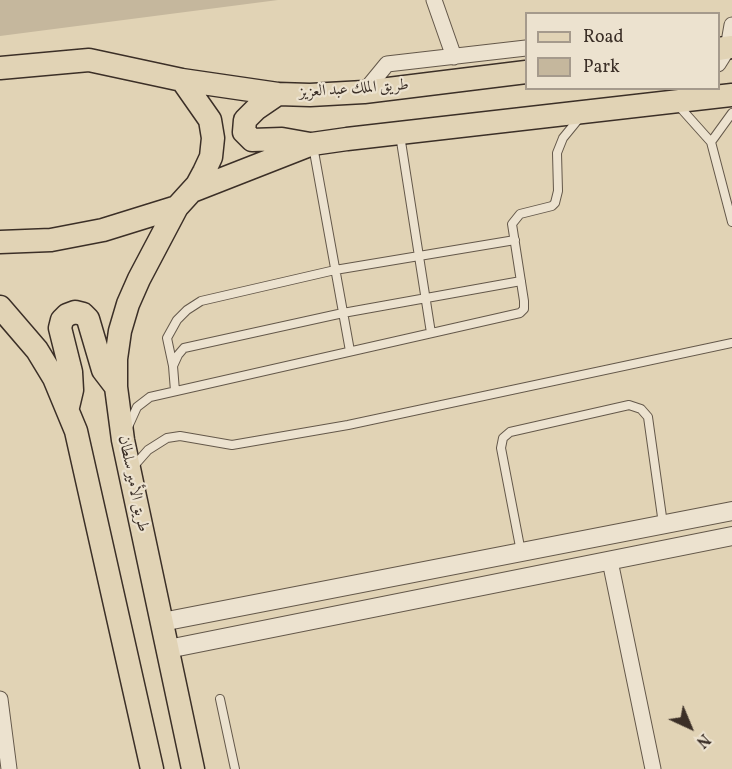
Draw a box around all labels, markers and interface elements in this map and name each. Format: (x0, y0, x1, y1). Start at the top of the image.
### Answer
legend (525, 12, 720, 90)
text: Road (583, 25, 624, 50)
text: Park (583, 55, 620, 80)
street label: طريق الملك عبد العزيز (299, 77, 409, 103)
street label: طريق الأمير سلطان (112, 434, 152, 534)
north arrow (660, 697, 720, 757)
text: N (691, 728, 714, 752)

